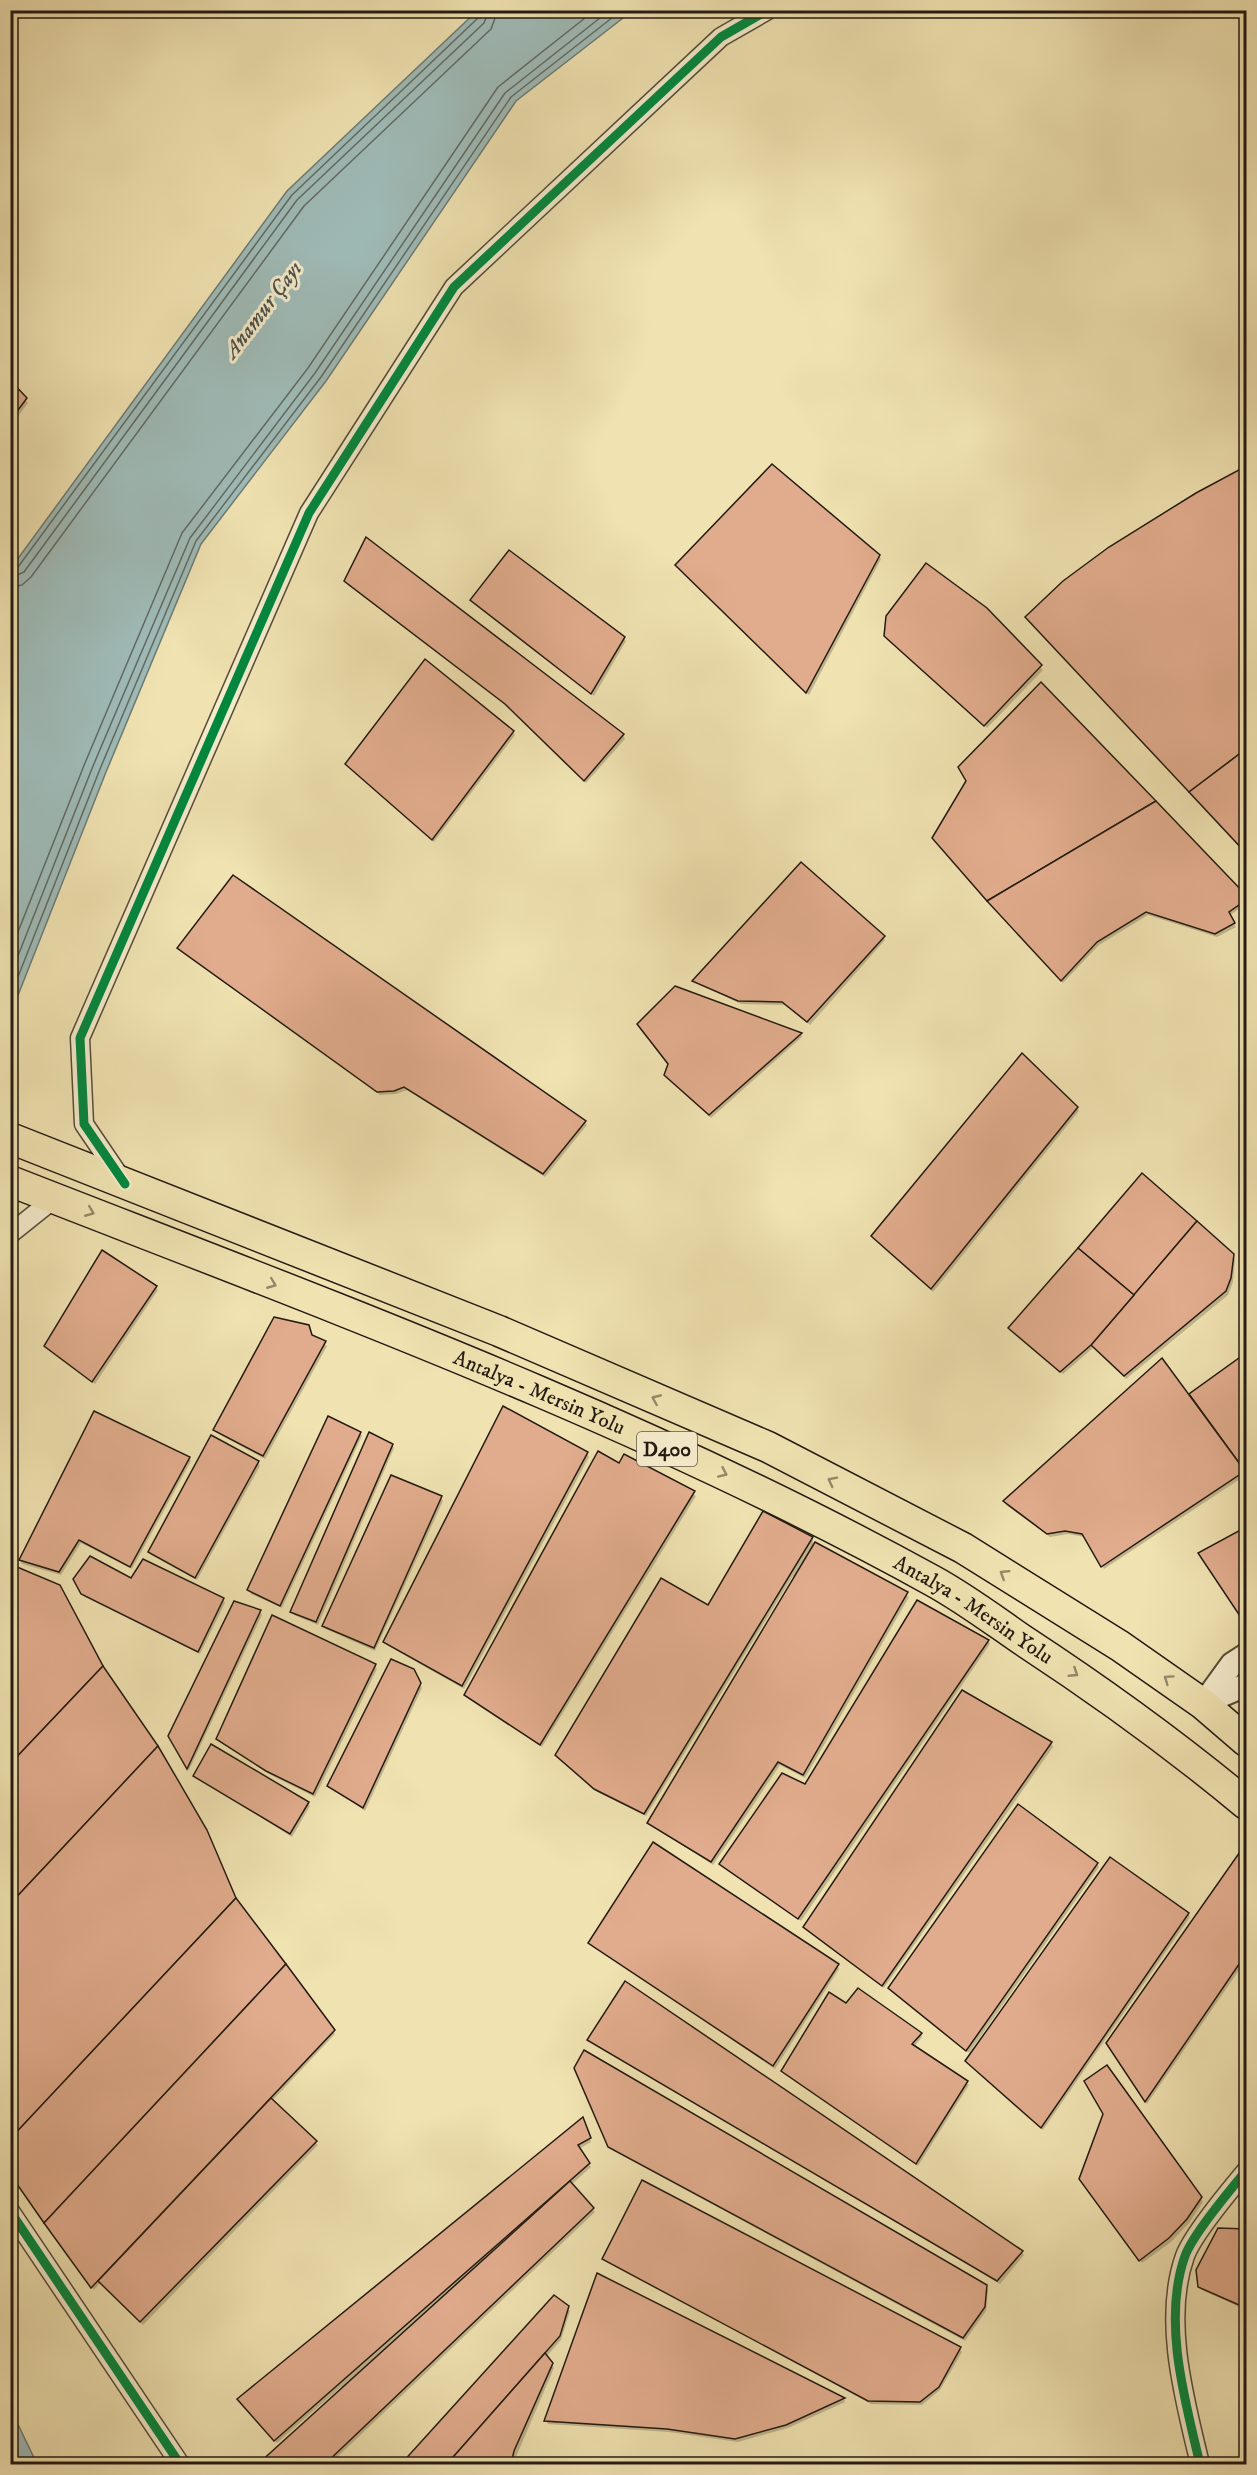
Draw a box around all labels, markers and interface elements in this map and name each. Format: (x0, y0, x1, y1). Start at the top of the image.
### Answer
water label: Anamur Çayı (216, 256, 308, 366)
one-way arrow (84, 1205, 95, 1217)
one-way arrow (266, 1277, 276, 1290)
street label: Antalya - Mersin Yolu (449, 1345, 629, 1441)
one-way arrow (651, 1394, 662, 1406)
road number: D400 (637, 1432, 697, 1466)
one-way arrow (716, 1466, 727, 1478)
one-way arrow (828, 1477, 839, 1488)
street label: Antalya - Mersin Yolu (889, 1550, 1058, 1670)
one-way arrow (1000, 1569, 1010, 1581)
one-way arrow (1068, 1666, 1078, 1678)
one-way arrow (1163, 1675, 1174, 1686)

